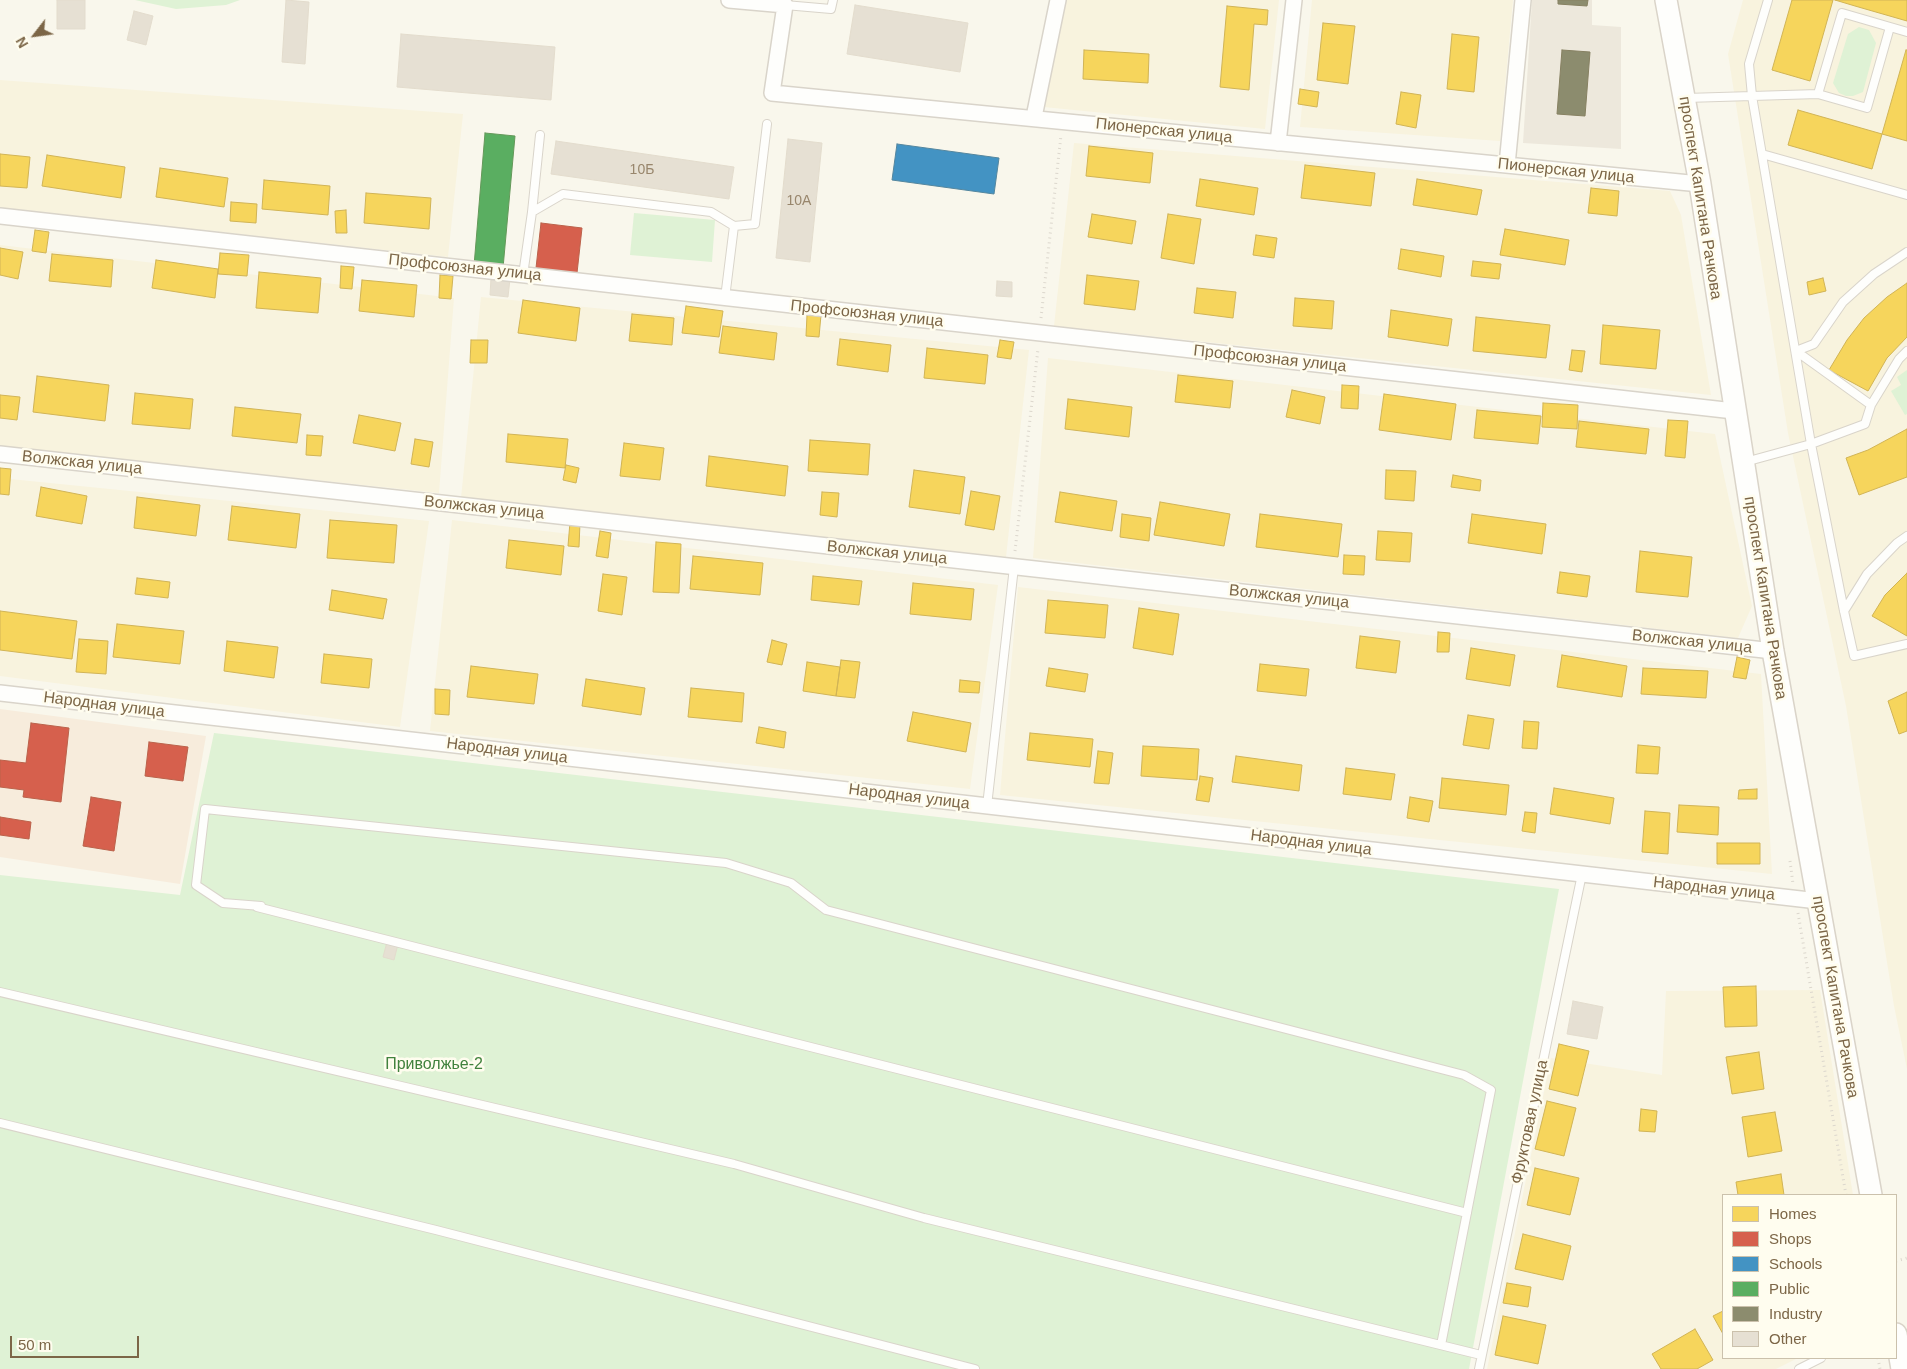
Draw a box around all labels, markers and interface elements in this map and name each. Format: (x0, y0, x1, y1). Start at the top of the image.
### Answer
north arrow (10, 10, 60, 60)
text: N (13, 34, 31, 51)
street label: проспект Капитана Рачкова (1674, 95, 1726, 301)
street label: Пионерская улица (1095, 114, 1233, 148)
street label: Пионерская улица (1497, 154, 1635, 188)
house number: 10Б (630, 162, 654, 178)
house number: 10А (787, 193, 811, 209)
street label: Профсоюзная улица (388, 250, 542, 286)
street label: Профсоюзная улица (790, 296, 944, 332)
street label: Профсоюзная улица (1193, 341, 1347, 377)
street label: Волжская улица (21, 447, 143, 479)
street label: Волжская улица (423, 492, 545, 524)
street label: проспект Капитана Рачкова (1739, 495, 1791, 701)
street label: Волжская улица (826, 537, 948, 569)
street label: Волжская улица (1228, 581, 1350, 613)
street label: Волжская улица (1631, 626, 1753, 658)
street label: Народная улица (42, 688, 166, 722)
street label: Народная улица (445, 734, 569, 768)
street label: Народная улица (847, 780, 971, 814)
street label: Народная улица (1249, 826, 1373, 860)
street label: Народная улица (1652, 873, 1776, 905)
street label: проспект Капитана Рачкова (1808, 894, 1862, 1100)
park label: Приволжье-2 (385, 1055, 483, 1075)
street label: Фруктовая улица (1507, 1058, 1553, 1186)
legend (1722, 1194, 1897, 1359)
text: Homes (1769, 1205, 1817, 1222)
text: Shops (1769, 1230, 1812, 1247)
text: Schools (1769, 1255, 1822, 1272)
text: Public (1769, 1280, 1810, 1297)
text: Industry (1769, 1305, 1822, 1322)
scale bar (12, 1326, 141, 1358)
text: Other (1769, 1330, 1807, 1347)
text: 50 m (18, 1336, 51, 1353)

